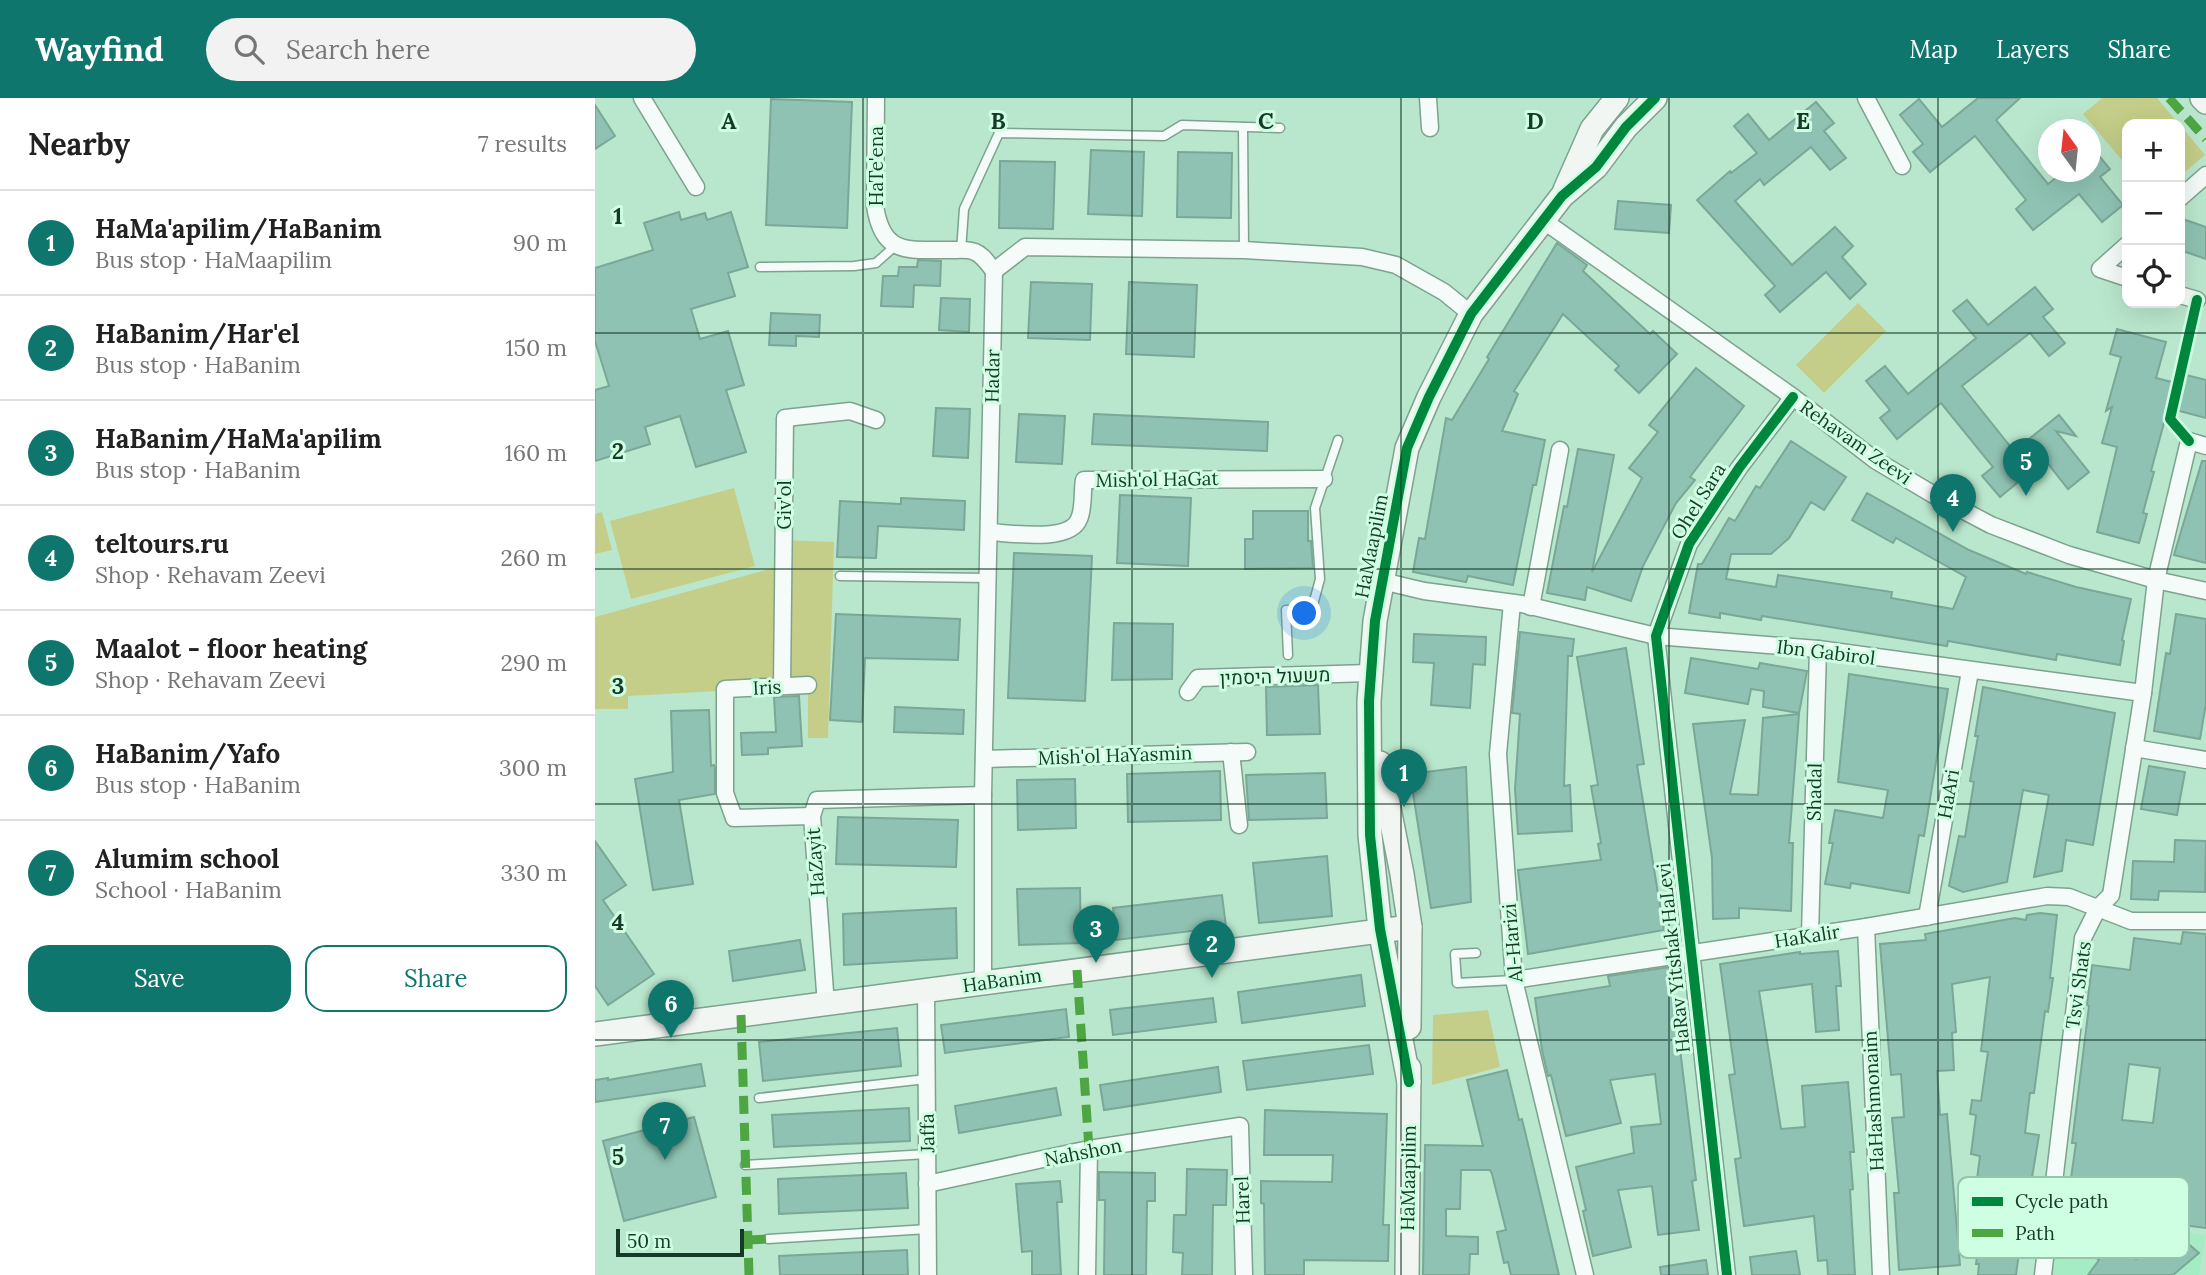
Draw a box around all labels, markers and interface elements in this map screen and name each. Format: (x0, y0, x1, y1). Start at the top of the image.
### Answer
search box (206, 18, 696, 81)
text: Wayfind (35, 28, 164, 70)
icon: search (230, 30, 268, 68)
text: Search here (286, 33, 430, 66)
text: Map (1909, 34, 1958, 65)
text: Layers (1996, 34, 2069, 65)
text: Share (2107, 34, 2171, 65)
text: A (721, 106, 737, 135)
text: B (990, 106, 1006, 135)
text: C (1258, 106, 1274, 135)
text: D (1526, 106, 1544, 135)
text: E (1796, 106, 1810, 135)
north arrow (2038, 119, 2101, 182)
map controls (2122, 119, 2185, 308)
button: + (2122, 119, 2185, 182)
text: Nearby (28, 125, 130, 163)
street label: HaTe'ena (864, 126, 888, 206)
text: 7 results (478, 129, 567, 158)
button: − (2122, 182, 2185, 245)
text: 1 (613, 201, 623, 230)
text: HaMa'apilim/HaBanim (95, 212, 382, 245)
text: 1 (46, 228, 56, 257)
text: 90 m (513, 228, 567, 257)
text: Bus stop · HaMaapilim (95, 245, 332, 274)
button: locate (2122, 245, 2185, 308)
text: HaBanim/Har'el (95, 317, 300, 350)
text: 2 (45, 333, 57, 362)
text: 150 m (505, 333, 567, 362)
street label: Hadar (980, 348, 1004, 403)
text: Bus stop · HaBanim (95, 350, 301, 379)
street label: Rehavam Zeevi (1795, 395, 1917, 489)
text: HaBanim/HaMa'apilim (95, 422, 382, 455)
text: 2 (612, 436, 624, 465)
text: 3 (45, 438, 57, 467)
text: 160 m (504, 438, 567, 467)
pin: 5 (2003, 438, 2049, 496)
text: Bus stop · HaBanim (95, 455, 301, 484)
street label: Ohel Sara (1665, 458, 1731, 544)
street label: Mish'ol HaGat (1095, 466, 1220, 492)
pin: 4 (1930, 474, 1976, 532)
street label: Giv'ol (772, 480, 796, 530)
street label: HaMaapilim (1349, 492, 1393, 600)
text: teltours.ru (95, 527, 229, 560)
text: 4 (45, 543, 57, 572)
text: 260 m (500, 543, 567, 572)
text: Shop · Rehavam Zeevi (95, 560, 326, 589)
your location (1287, 596, 1321, 630)
text: Maalot - floor heating (95, 632, 367, 665)
street label: Ibn Gabirol (1775, 634, 1877, 670)
text: 5 (45, 648, 57, 677)
text: 290 m (500, 648, 567, 677)
street label: משעול היסמין (1219, 662, 1331, 690)
text: Shop · Rehavam Zeevi (95, 665, 326, 694)
text: 3 (612, 671, 624, 700)
street label: Iris (752, 674, 782, 700)
text: HaBanim/Yafo (95, 737, 280, 770)
street label: Mish'ol HaYasmin (1037, 740, 1193, 770)
pin: 1 (1381, 749, 1427, 807)
text: 6 (44, 753, 58, 782)
text: 300 m (499, 753, 567, 782)
street label: Shadal (1801, 763, 1827, 821)
street label: HaAri (1932, 767, 1964, 821)
text: Bus stop · HaBanim (95, 770, 301, 799)
street label: HaZayit (801, 826, 829, 897)
text: Alumim school (95, 842, 279, 875)
text: 7 (46, 858, 56, 887)
text: 330 m (500, 858, 567, 887)
street label: HaRav Yitshak HaLevi (1651, 862, 1695, 1054)
text: School · HaBanim (95, 875, 282, 904)
street label: Al-Harizi (1497, 903, 1527, 984)
pin: 3 (1073, 905, 1119, 963)
text: 4 (612, 907, 624, 936)
street label: HaKalir (1773, 919, 1842, 953)
pin: 2 (1189, 920, 1235, 978)
street label: Tsvi Shats (2060, 939, 2096, 1030)
button: Save (28, 945, 291, 1012)
button: Share (305, 945, 567, 1012)
street label: HaBanim (961, 963, 1043, 997)
pin: 6 (648, 980, 694, 1038)
street label: HaHashmonaim (1857, 1030, 1889, 1172)
pin: 7 (642, 1102, 688, 1160)
street label: Jaffa (915, 1113, 939, 1154)
street label: HaMaapilim (1395, 1125, 1421, 1231)
street label: Nahshon (1042, 1133, 1124, 1171)
text: 5 (612, 1142, 624, 1171)
street label: Harel (1229, 1176, 1255, 1224)
legend (1958, 1177, 2189, 1258)
text: Cycle path (2015, 1189, 2108, 1213)
text: Path (2015, 1221, 2055, 1245)
scale bar (616, 1226, 744, 1258)
text: 50 m (627, 1229, 671, 1253)

